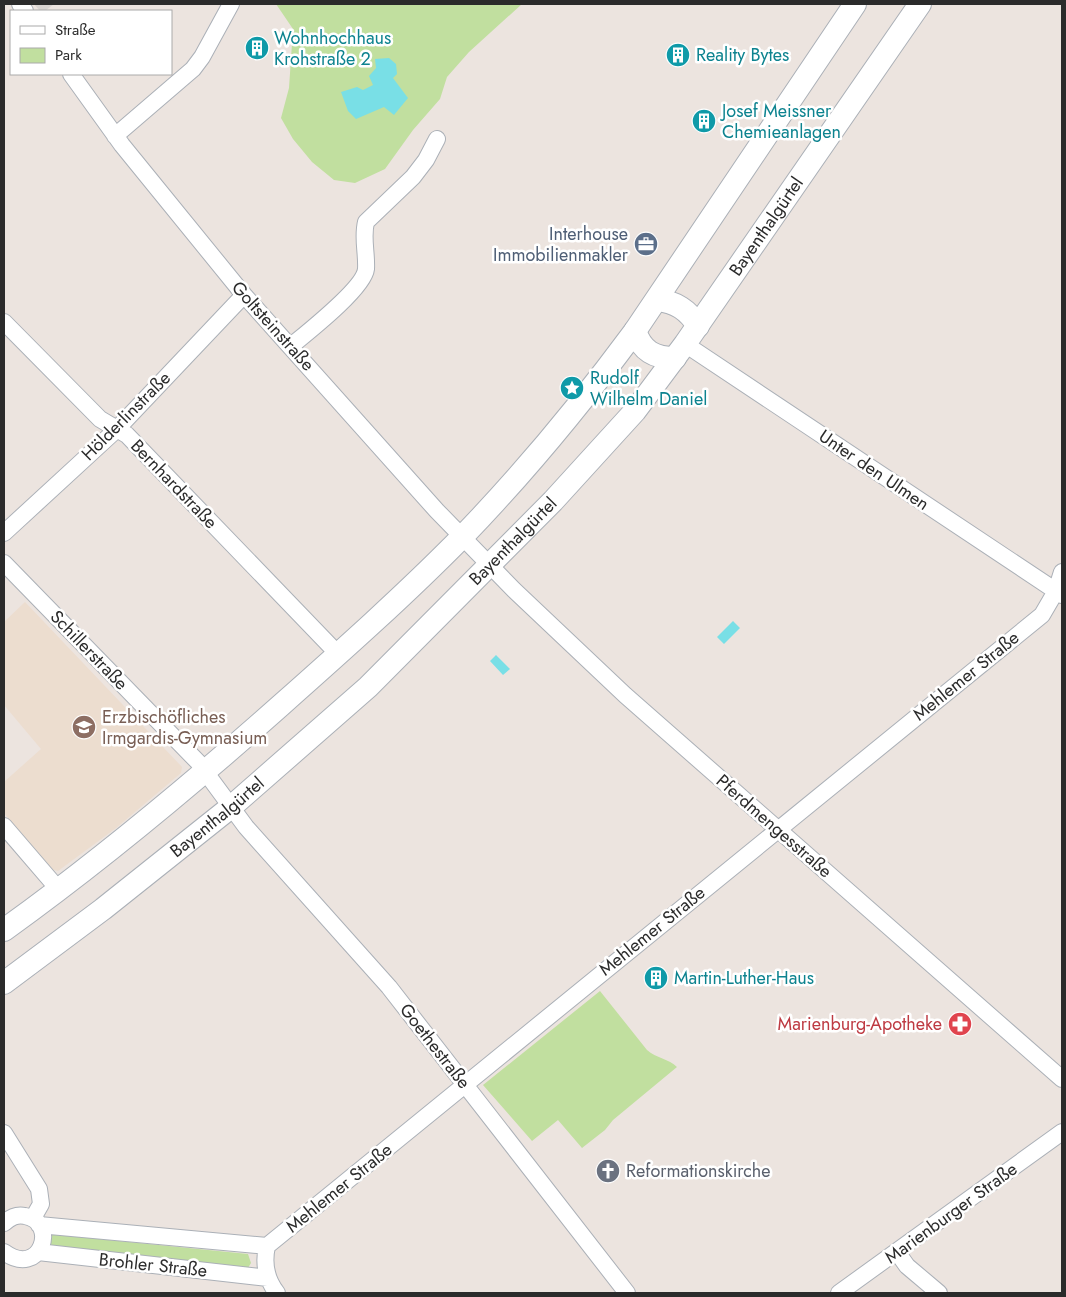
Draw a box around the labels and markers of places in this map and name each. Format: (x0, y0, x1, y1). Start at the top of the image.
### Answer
place label: Wohnhochhaus Krohstraße 2 (274, 25, 391, 72)
building icon: Wohnhochhaus Krohstraße 2 (244, 35, 270, 61)
building icon: Reality Bytes (665, 42, 691, 68)
place label: Reality Bytes (696, 42, 789, 68)
place label: Josef Meissner Chemieanlagen (720, 98, 841, 145)
building icon: Josef Meissner Chemieanlagen (691, 108, 717, 134)
place label: Interhouse Immobilienmakler (493, 221, 629, 268)
office icon: Interhouse Immobilienmakler (633, 231, 659, 257)
place label: Rudolf Wilhelm Daniel (590, 365, 707, 412)
place icon: Rudolf Wilhelm Daniel (559, 375, 585, 401)
place label: Erzbischöfliches Irmgardis-Gymnasium (102, 704, 267, 751)
school or university icon: Erzbischöfliches Irmgardis-Gymnasium (71, 714, 97, 740)
building icon: Martin-Luther-Haus (643, 965, 669, 991)
place label: Martin-Luther-Haus (674, 965, 814, 991)
place label: Marienburg-Apotheke (778, 1011, 942, 1037)
pharmacy icon: Marienburg-Apotheke (947, 1011, 973, 1037)
church icon: Reformationskirche (595, 1158, 621, 1184)
place label: Reformationskirche (626, 1158, 771, 1184)

